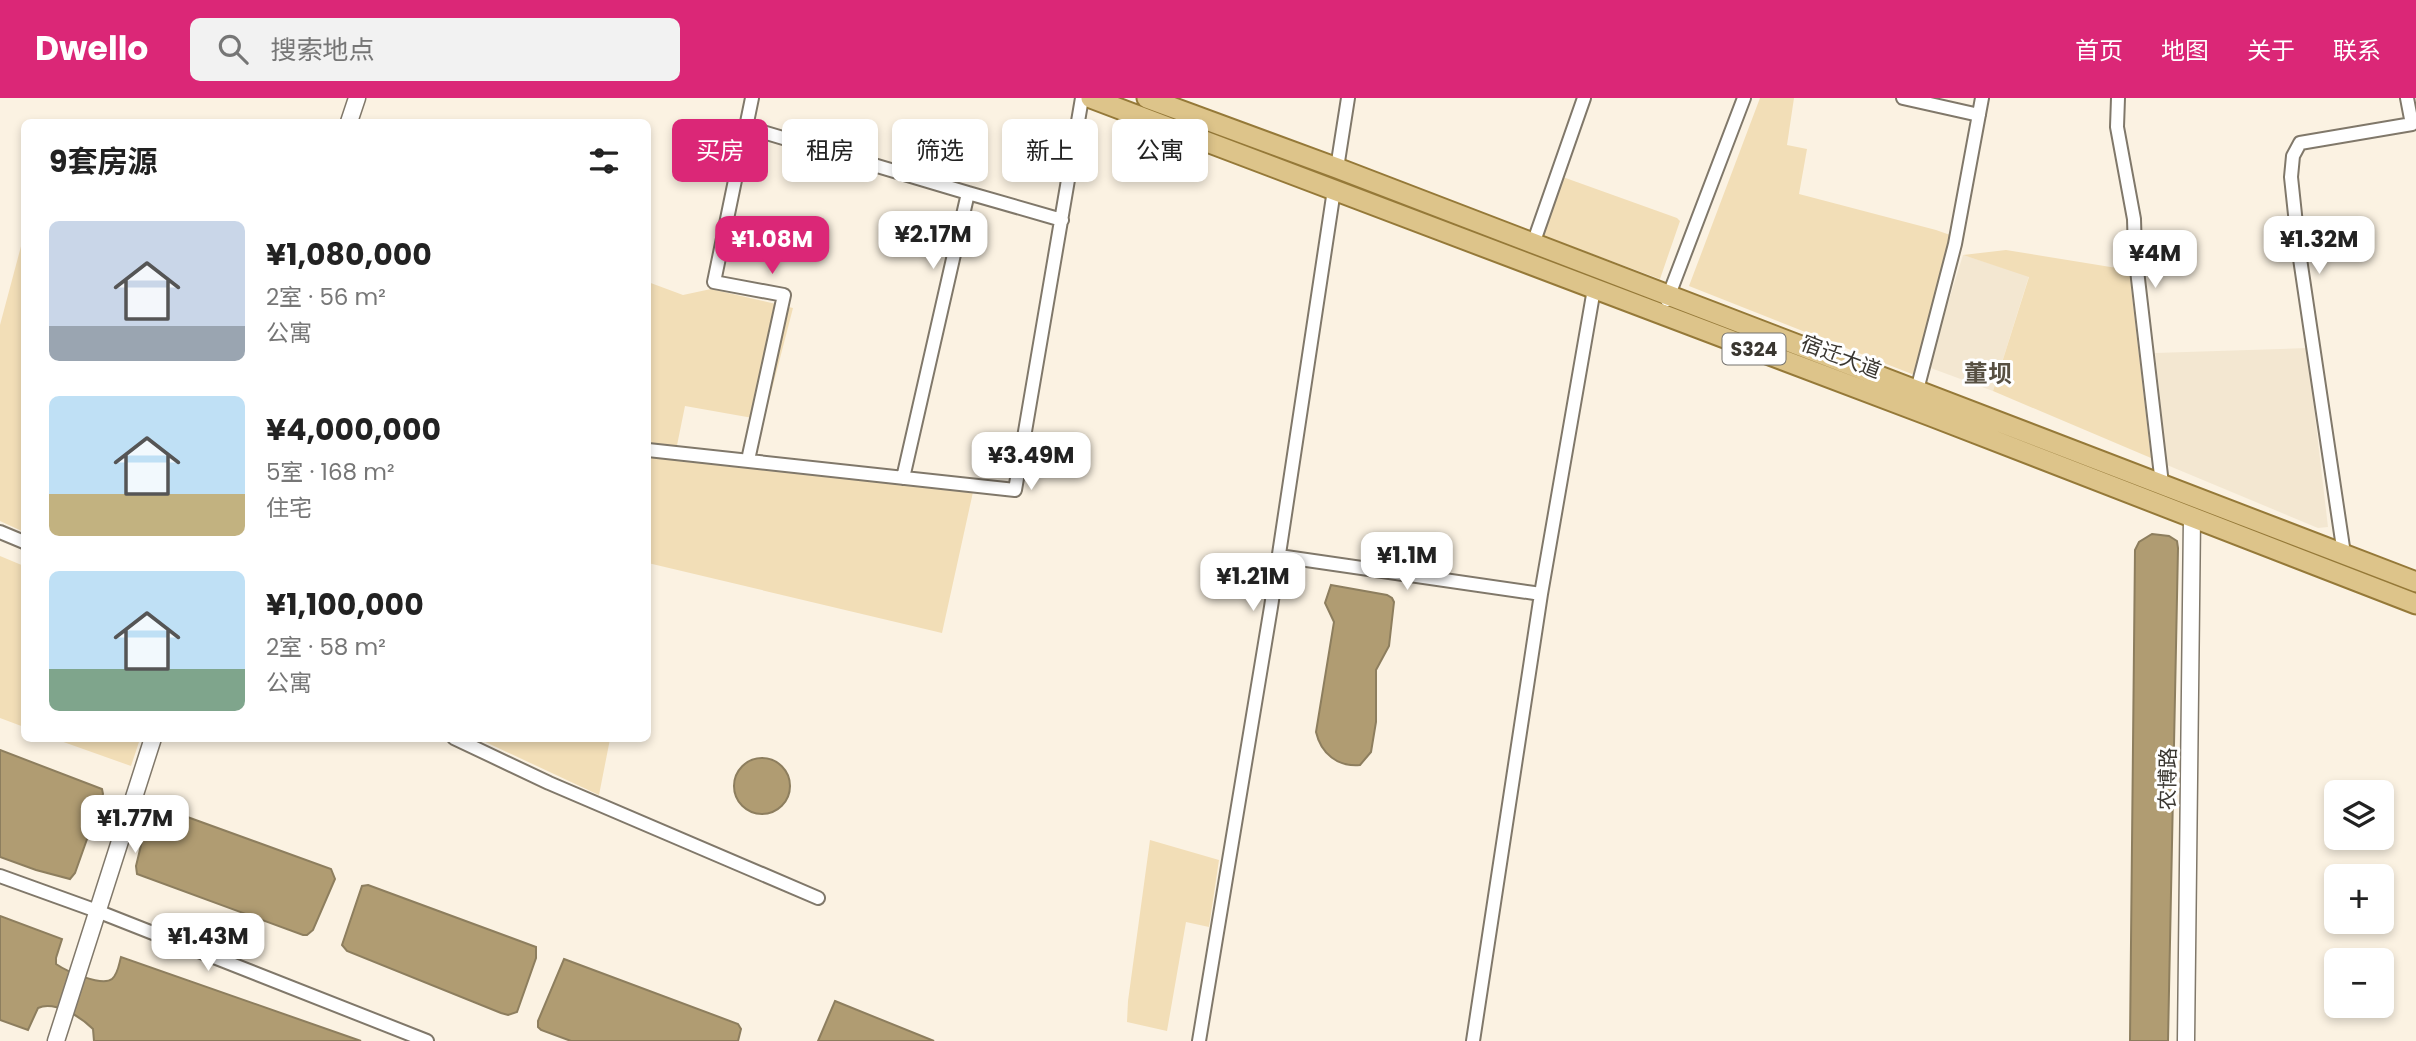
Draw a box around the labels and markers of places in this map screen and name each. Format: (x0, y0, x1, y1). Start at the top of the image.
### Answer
pin: ¥2.17M (876, 212, 990, 271)
pin: ¥1.08M (715, 216, 829, 276)
pin: ¥1.32M (2262, 216, 2376, 276)
pin: ¥4M (2121, 230, 2189, 290)
pin: ¥3.49M (974, 432, 1088, 492)
pin: ¥1.1M (1358, 532, 1456, 592)
pin: ¥1.21M (1196, 554, 1310, 613)
pin: ¥1.77M (78, 796, 192, 855)
pin: ¥1.43M (151, 914, 265, 973)

